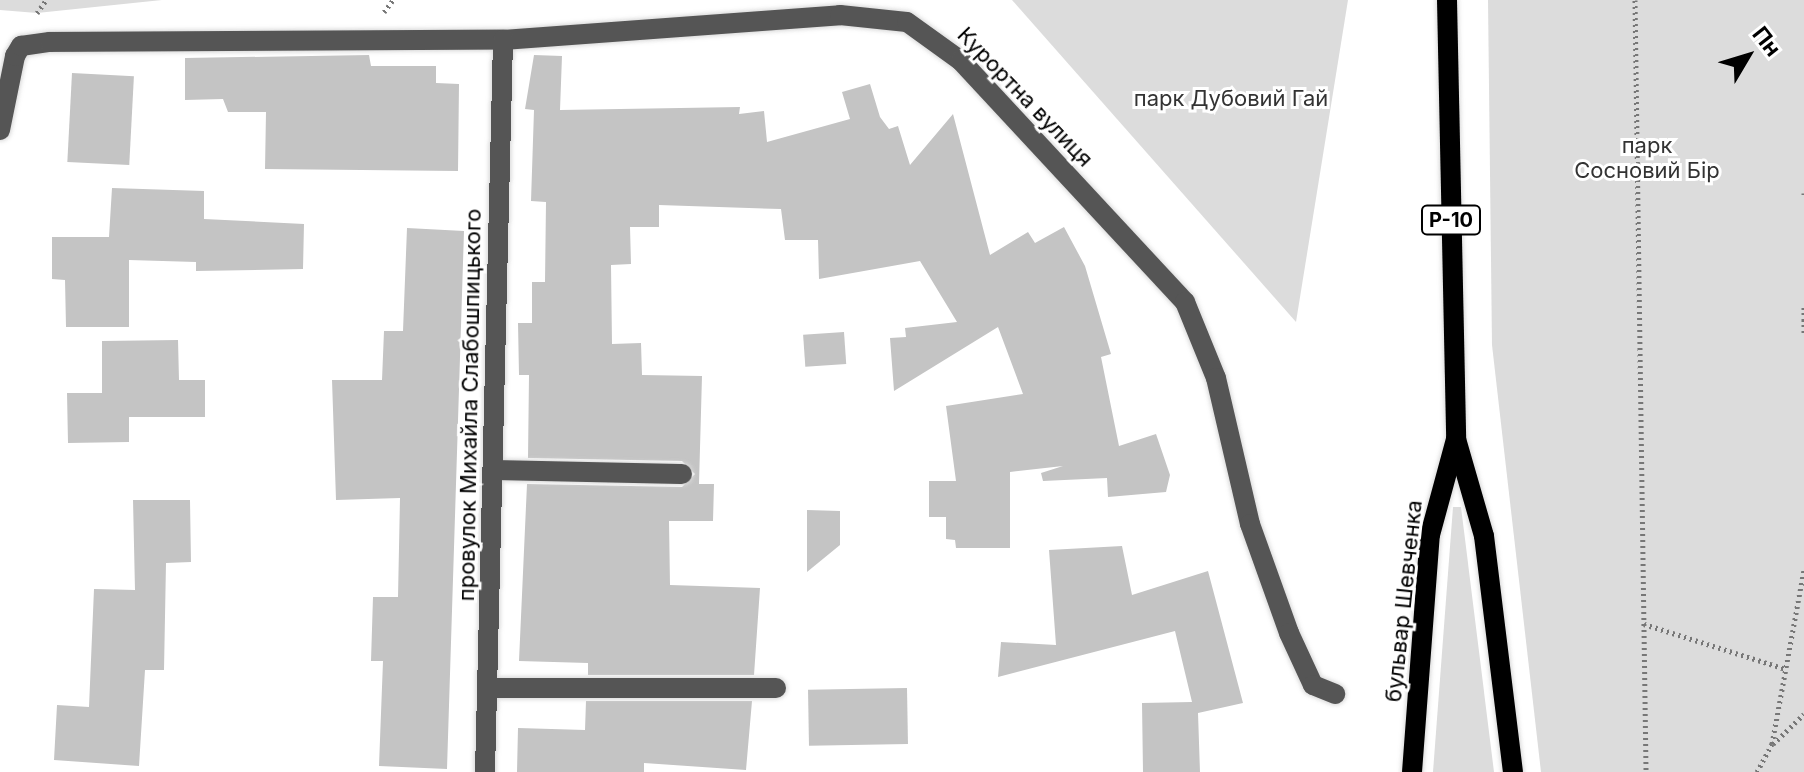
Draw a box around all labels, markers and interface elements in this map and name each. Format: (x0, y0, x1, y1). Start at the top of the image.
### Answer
north arrow (1708, 16, 1788, 96)
text: Пн (1747, 21, 1786, 61)
street label: Курортна вулиця (952, 22, 1098, 172)
park label: парк Дубовий Гай (1134, 86, 1328, 112)
park label: парк Сосновий Бір (1574, 132, 1720, 184)
road number: Р-10 (1419, 204, 1483, 236)
street label: провулок Михайла Слабошпицького (453, 209, 487, 601)
street label: бульвар Шевченка (1380, 499, 1428, 703)

